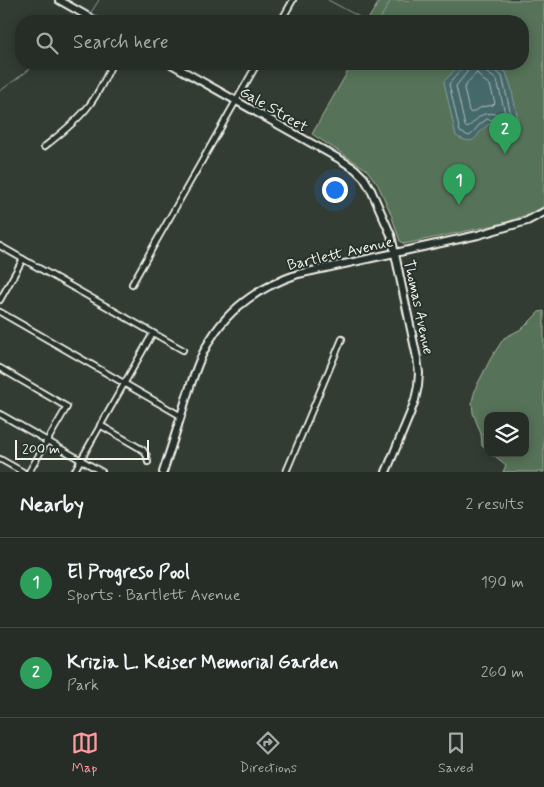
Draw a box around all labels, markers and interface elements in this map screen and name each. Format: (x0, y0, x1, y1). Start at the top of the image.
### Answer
search box (15, 15, 529, 70)
icon: search (33, 29, 61, 57)
text: Search here (73, 30, 169, 55)
street label: Gale Street (236, 82, 311, 137)
pin: 2 (489, 113, 521, 154)
pin: 1 (443, 164, 475, 205)
your location (322, 177, 348, 203)
street label: Bartlett Avenue (285, 232, 395, 276)
street label: Thomas Avenue (398, 258, 438, 357)
map controls (484, 412, 529, 457)
button: layers (484, 412, 529, 457)
scale bar (15, 437, 149, 460)
text: 200 m (22, 440, 60, 458)
text: Nearby (20, 491, 84, 519)
text: 2 results (466, 494, 524, 515)
text: El Progreso Pool (67, 560, 190, 585)
text: 1 (32, 572, 40, 593)
text: 190 m (481, 572, 524, 593)
text: Sports · Bartlett Avenue (67, 585, 241, 606)
text: Krizia L. Keiser Memorial Garden (67, 650, 338, 675)
text: 2 (32, 662, 40, 683)
text: 260 m (481, 662, 524, 683)
text: Park (67, 675, 99, 696)
tab: Map (71, 729, 99, 777)
tab: Directions (240, 729, 297, 777)
tab: Saved (438, 729, 473, 777)

